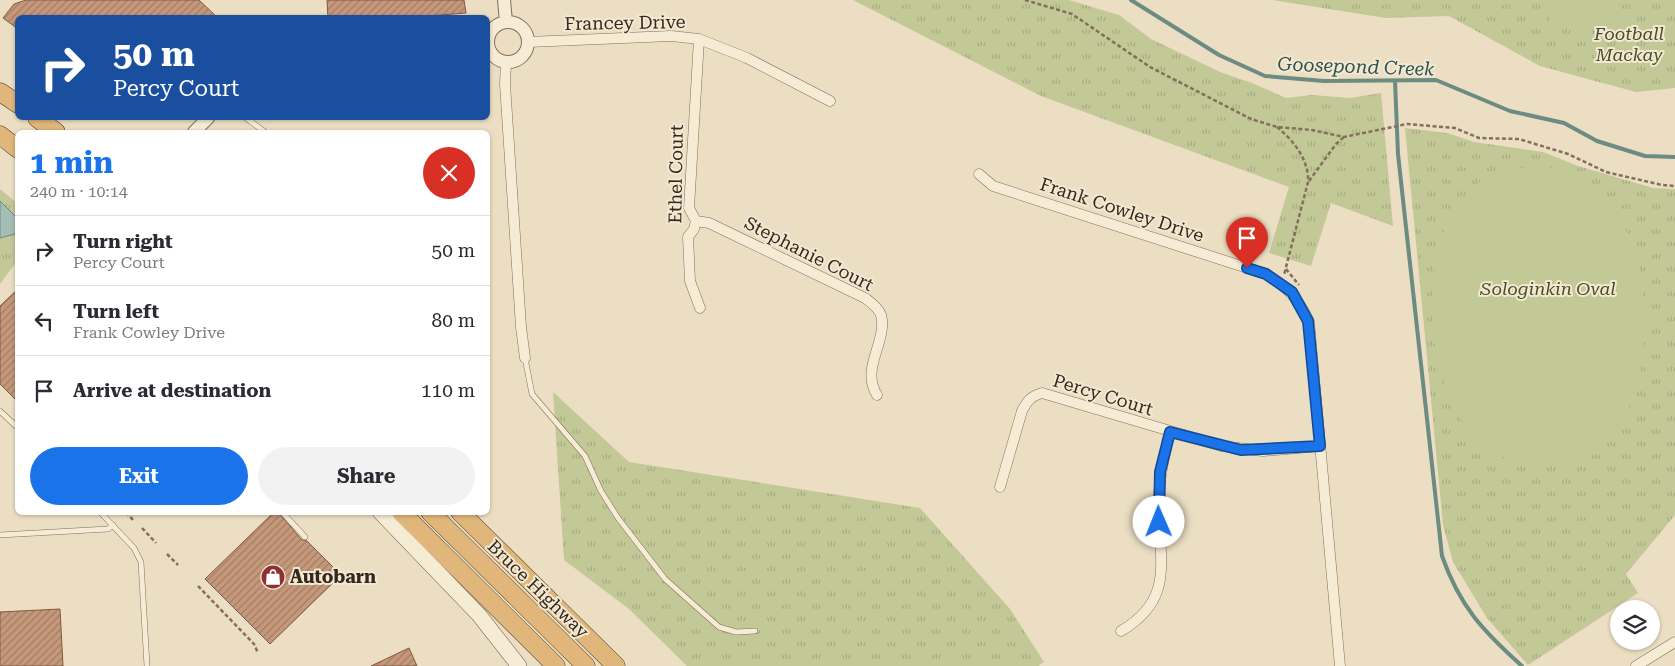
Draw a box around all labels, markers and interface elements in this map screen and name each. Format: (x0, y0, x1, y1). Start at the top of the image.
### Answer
street label: Francey Drive (564, 11, 686, 34)
park label: Football Mackay (1593, 23, 1664, 65)
text: 50 m (113, 34, 195, 75)
icon: right (30, 35, 95, 100)
water label: Goosepond Creek (1277, 52, 1435, 81)
text: Percy Court (113, 76, 239, 101)
street label: Ethel Court (664, 124, 687, 224)
text: 1 min (30, 145, 113, 180)
button: close (423, 147, 475, 199)
street label: Frank Cowley Drive (1038, 173, 1207, 246)
text: 240 m · 10:14 (30, 182, 128, 201)
street label: Stephanie Court (741, 212, 878, 295)
pin (1226, 217, 1268, 268)
icon: arrive (1233, 224, 1261, 252)
text: Turn right (73, 230, 173, 253)
icon: right (30, 237, 58, 265)
text: 50 m (432, 239, 475, 262)
text: Percy Court (73, 253, 165, 272)
park label: Sologinkin Oval (1479, 278, 1616, 299)
text: Turn left (73, 300, 159, 323)
icon: left (30, 307, 58, 335)
text: 80 m (432, 309, 475, 332)
text: Frank Cowley Drive (73, 323, 225, 342)
street label: Percy Court (1051, 369, 1156, 420)
icon: arrive (30, 377, 58, 405)
text: Arrive at destination (73, 379, 271, 402)
text: 110 m (421, 379, 475, 402)
button: Exit (30, 447, 248, 505)
button: Share (258, 447, 475, 505)
position arrow (1132, 495, 1184, 547)
street label: Bruce Highway (484, 535, 593, 642)
shop icon: Autobarn (260, 564, 286, 590)
place label: Autobarn (290, 566, 376, 587)
map controls (1610, 600, 1660, 650)
button: layers (1610, 600, 1660, 650)

